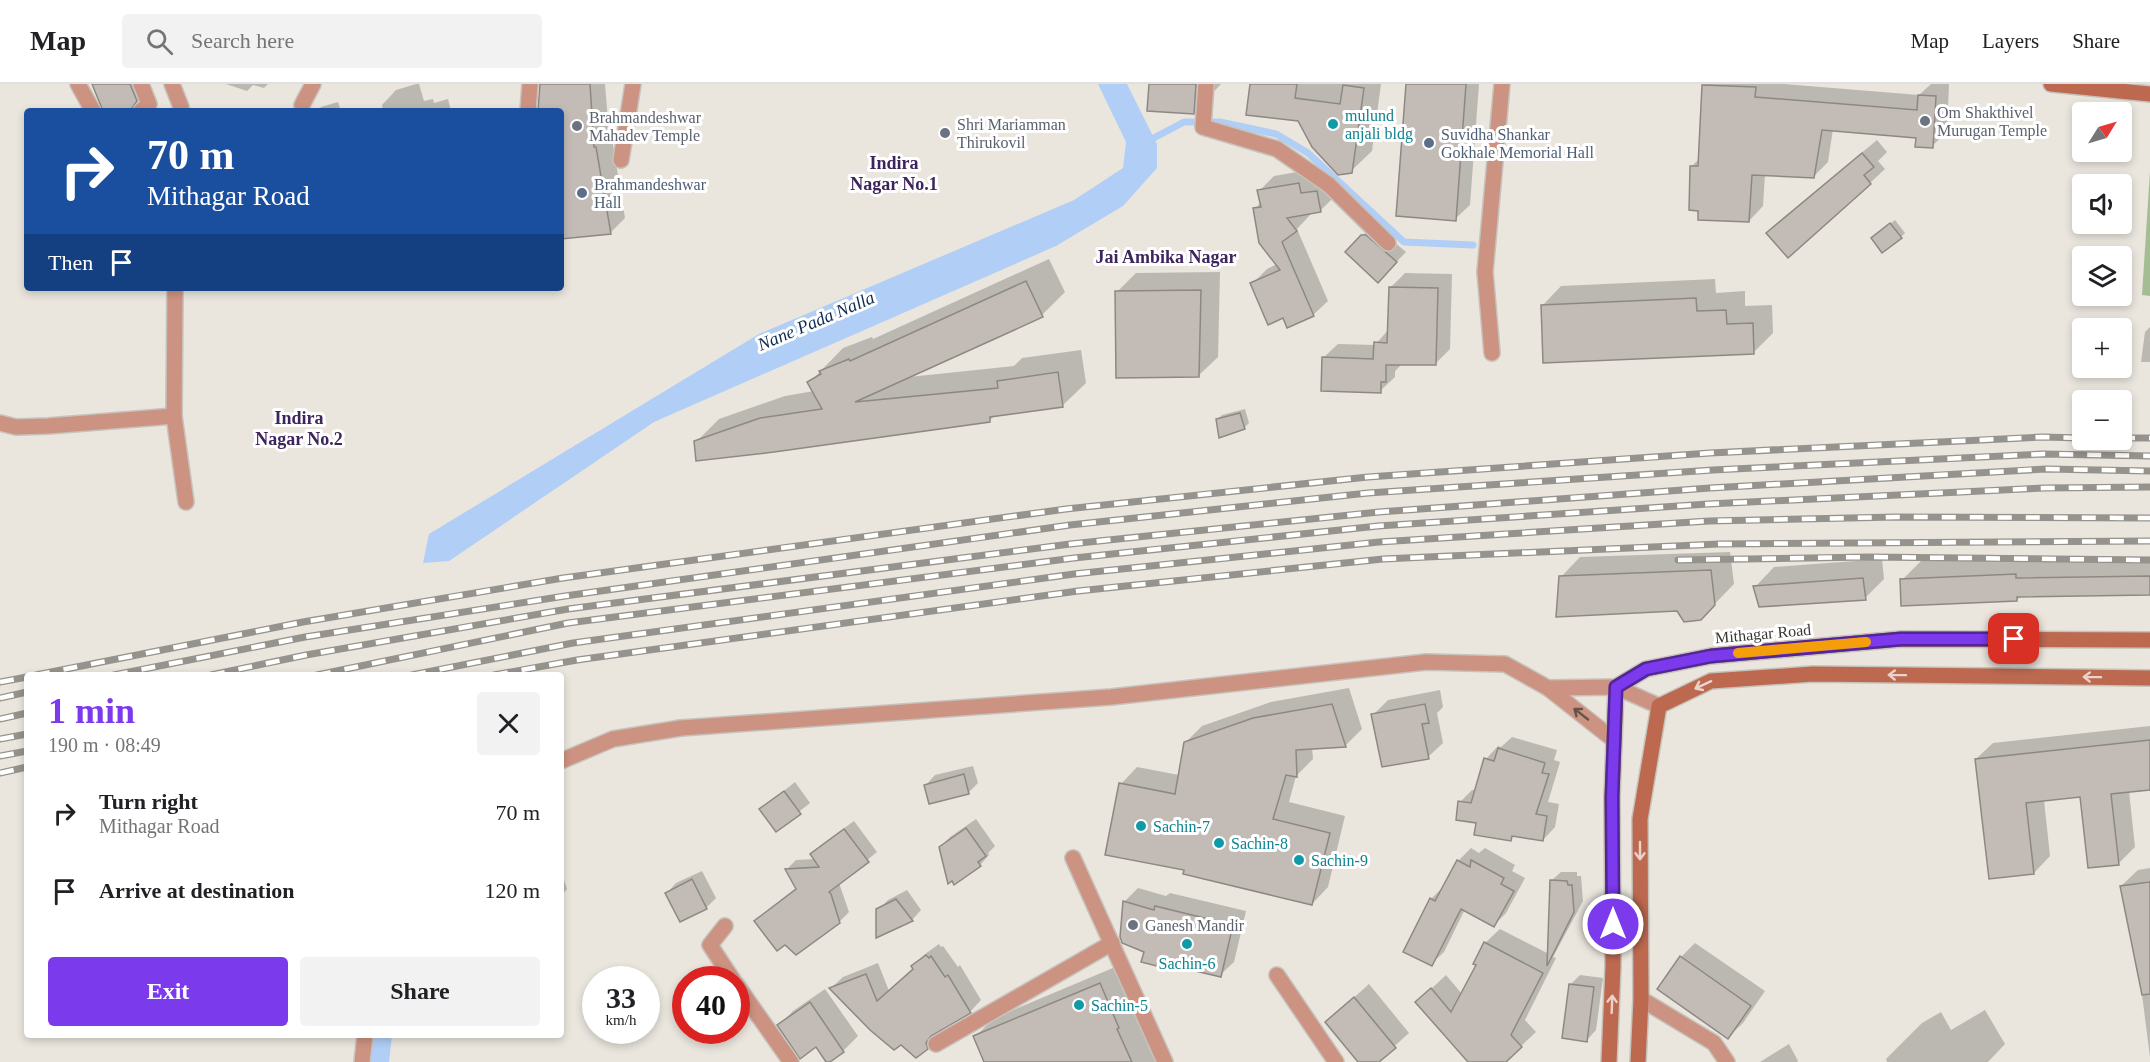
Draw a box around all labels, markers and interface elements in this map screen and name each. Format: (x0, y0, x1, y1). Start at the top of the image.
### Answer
search box (122, 14, 542, 68)
text: Map (30, 25, 86, 56)
icon: search (143, 25, 176, 58)
text: Search here (191, 28, 294, 53)
text: Map (1911, 29, 1949, 53)
text: Layers (1982, 29, 2039, 53)
text: Share (2072, 29, 2120, 53)
north arrow (2072, 102, 2132, 162)
map controls (2072, 102, 2132, 450)
place label: Om Shakthivel Murugan Temple (1937, 104, 2047, 140)
place label: mulund anjali bldg (1345, 107, 1413, 143)
place label: Brahmandeshwar Mahadev Temple (589, 109, 702, 145)
marker: Om Shakthivel Murugan Temple (1918, 114, 1932, 128)
place label: Shri Mariamman Thirukovil (957, 116, 1066, 151)
marker: mulund anjali bldg (1326, 117, 1340, 131)
marker: Brahmandeshwar Mahadev Temple (570, 119, 584, 133)
marker: Shri Mariamman Thirukovil (938, 126, 952, 140)
place label: Suvidha Shankar Gokhale Memorial Hall (1441, 126, 1594, 161)
icon: right (48, 132, 126, 210)
text: 70 m (147, 132, 235, 178)
marker: Suvidha Shankar Gokhale Memorial Hall (1422, 136, 1436, 150)
district label: Indira Nagar No.1 (850, 153, 938, 194)
button: sound (2072, 174, 2132, 234)
place label: Brahmandeshwar Hall (594, 176, 707, 211)
text: Mithagar Road (147, 181, 310, 211)
marker: Brahmandeshwar Hall (575, 186, 589, 200)
icon: arrive (105, 246, 138, 279)
button: layers (2072, 246, 2132, 306)
district label: Jai Ambika Nagar (1095, 247, 1237, 267)
text: Then (48, 250, 93, 275)
water label: Nane Pada Nalla (754, 287, 877, 355)
button: + (2072, 318, 2132, 378)
button: − (2072, 390, 2132, 450)
district label: Indira Nagar No.2 (255, 408, 343, 449)
pin (1988, 613, 2039, 664)
street label: Mithagar Road (1714, 621, 1812, 647)
icon: arrive (1997, 622, 2030, 655)
one-way arrow (1887, 669, 1907, 681)
one-way arrow (2082, 671, 2102, 683)
one-way arrow (1694, 680, 1712, 692)
text: 1 min (48, 691, 135, 731)
button: close (477, 692, 540, 755)
one-way arrow (1574, 707, 1590, 720)
text: 190 m · 08:49 (48, 734, 161, 756)
text: Turn right (99, 789, 198, 814)
icon: right (48, 797, 81, 830)
text: 70 m (495, 800, 540, 825)
text: Mithagar Road (99, 815, 220, 837)
place label: Sachin-7 (1153, 818, 1210, 835)
marker: Sachin-7 (1134, 819, 1148, 833)
place label: Sachin-8 (1231, 835, 1288, 852)
marker: Sachin-8 (1212, 836, 1226, 850)
one-way arrow (1634, 841, 1646, 861)
place label: Sachin-9 (1311, 852, 1368, 869)
marker: Sachin-9 (1292, 853, 1306, 867)
icon: arrive (48, 875, 81, 908)
text: Arrive at destination (99, 878, 295, 903)
text: 120 m (484, 878, 540, 903)
position arrow (1581, 892, 1645, 956)
place label: Ganesh Mandir (1145, 917, 1245, 934)
marker: Ganesh Mandir (1126, 918, 1140, 932)
marker: Sachin-6 (1180, 937, 1194, 951)
place label: Sachin-6 (1159, 955, 1215, 972)
button: Exit (48, 957, 288, 1026)
button: Share (300, 957, 540, 1026)
speed limit sign: 40 (672, 966, 750, 1044)
text: 33 (606, 981, 636, 1014)
one-way arrow (1606, 994, 1618, 1014)
place label: Sachin-5 (1091, 997, 1148, 1014)
marker: Sachin-5 (1072, 998, 1086, 1012)
text: km/h (606, 1012, 636, 1028)

